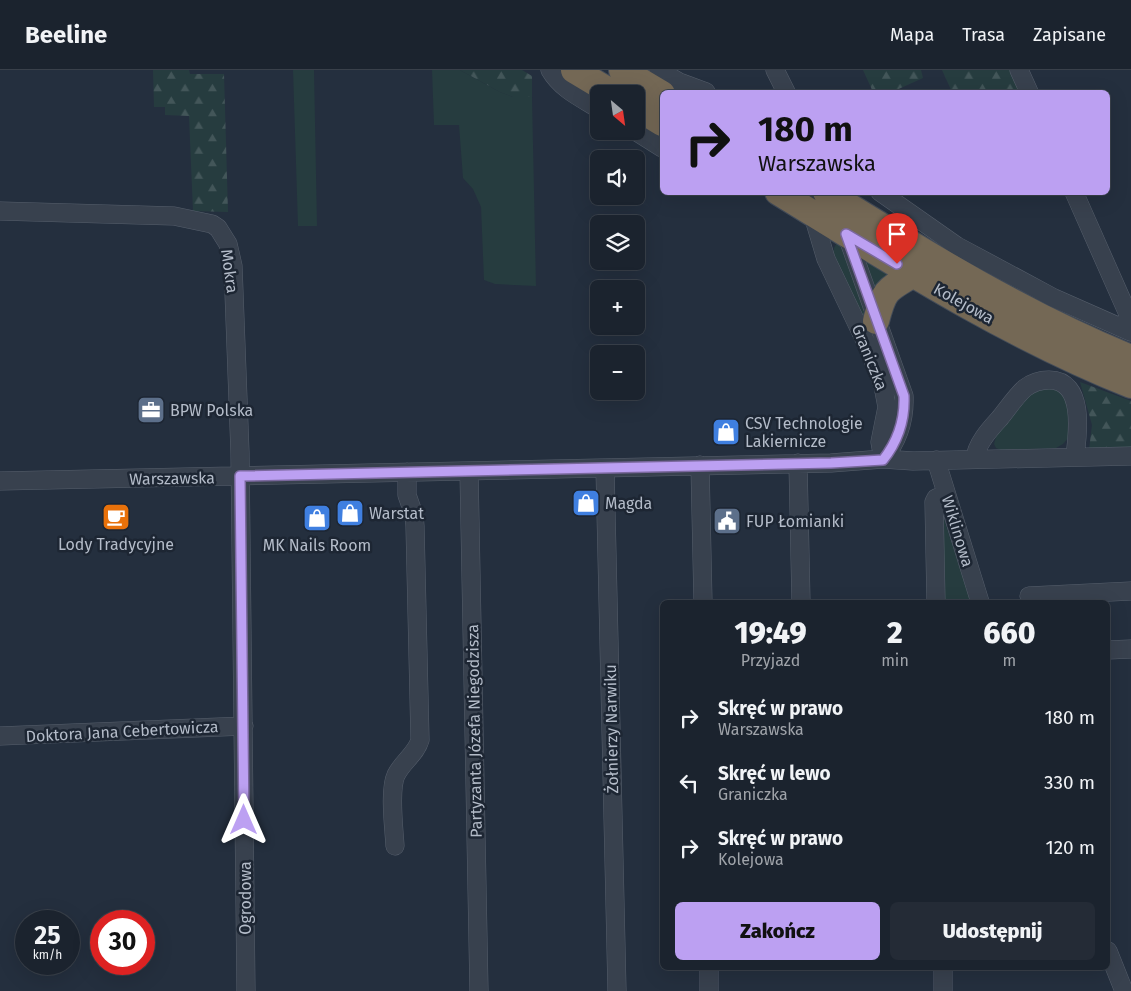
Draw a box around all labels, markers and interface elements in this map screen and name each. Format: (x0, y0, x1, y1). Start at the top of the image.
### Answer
text: Beeline (25, 21, 107, 49)
text: Mapa (890, 24, 934, 46)
text: Trasa (962, 24, 1005, 46)
text: Zapisane (1033, 24, 1106, 46)
north arrow (590, 85, 645, 140)
map controls (590, 85, 645, 400)
text: 180 m (758, 108, 853, 150)
icon: right (675, 110, 740, 175)
button: sound (590, 150, 645, 205)
text: Warszawska (758, 150, 876, 177)
pin (876, 213, 918, 264)
button: layers (590, 215, 645, 270)
icon: arrive (883, 220, 911, 248)
street label: Mokra (217, 248, 242, 294)
street label: Kolejowa (930, 279, 997, 328)
button: + (590, 280, 645, 335)
street label: Graniczka (848, 321, 891, 393)
button: − (590, 345, 645, 400)
office icon: BPW Polska (136, 395, 166, 425)
place label: BPW Polska (170, 401, 253, 420)
place label: CSV Technologie Lakiernicze (745, 414, 863, 451)
shop icon: CSV Technologie Lakiernicze (711, 417, 741, 447)
street label: Warszawska (129, 468, 215, 489)
shop icon: Magda (571, 488, 601, 518)
street label: Wiklinowa (938, 493, 977, 569)
place label: Magda (605, 494, 652, 513)
shop icon: Warstat (335, 498, 365, 528)
cafe icon: Lody Tradycyjne (101, 502, 131, 532)
shop icon: MK Nails Room (302, 503, 332, 533)
place label: Warstat (369, 504, 424, 523)
public building icon: FUP Łomianki (712, 506, 742, 536)
place label: FUP Łomianki (746, 512, 844, 531)
place label: Lody Tradycyjne (58, 535, 174, 554)
place label: MK Nails Room (263, 536, 371, 555)
text: 19:49 (735, 615, 807, 651)
text: 2 (887, 615, 903, 651)
text: 660 (983, 615, 1035, 651)
street label: Partyzanta Józefa Niegodzisza (463, 624, 486, 838)
text: Przyjazd (741, 651, 800, 670)
text: min (881, 651, 909, 670)
text: m (1003, 651, 1016, 670)
street label: Żołnierzy Narwiku (600, 664, 622, 794)
text: Skręć w prawo (718, 697, 843, 720)
icon: right (675, 704, 703, 732)
text: 180 m (1044, 706, 1095, 729)
street label: Doktora Jana Cebertowicza (25, 717, 219, 746)
text: Warszawska (718, 720, 804, 739)
text: Skręć w lewo (718, 762, 831, 785)
icon: left (675, 769, 703, 797)
text: 330 m (1044, 771, 1095, 794)
text: Graniczka (718, 785, 788, 804)
position arrow (217, 793, 269, 845)
text: Skręć w prawo (718, 827, 843, 850)
icon: right (675, 834, 703, 862)
text: 120 m (1045, 836, 1095, 859)
text: Kolejowa (718, 850, 784, 869)
street label: Ogrodowa (236, 861, 255, 935)
button: Zakończ (675, 902, 880, 960)
button: Udostępnij (890, 902, 1095, 960)
speed limit sign: 30 (90, 910, 155, 975)
text: 25 (34, 921, 61, 951)
text: km/h (33, 948, 62, 962)

